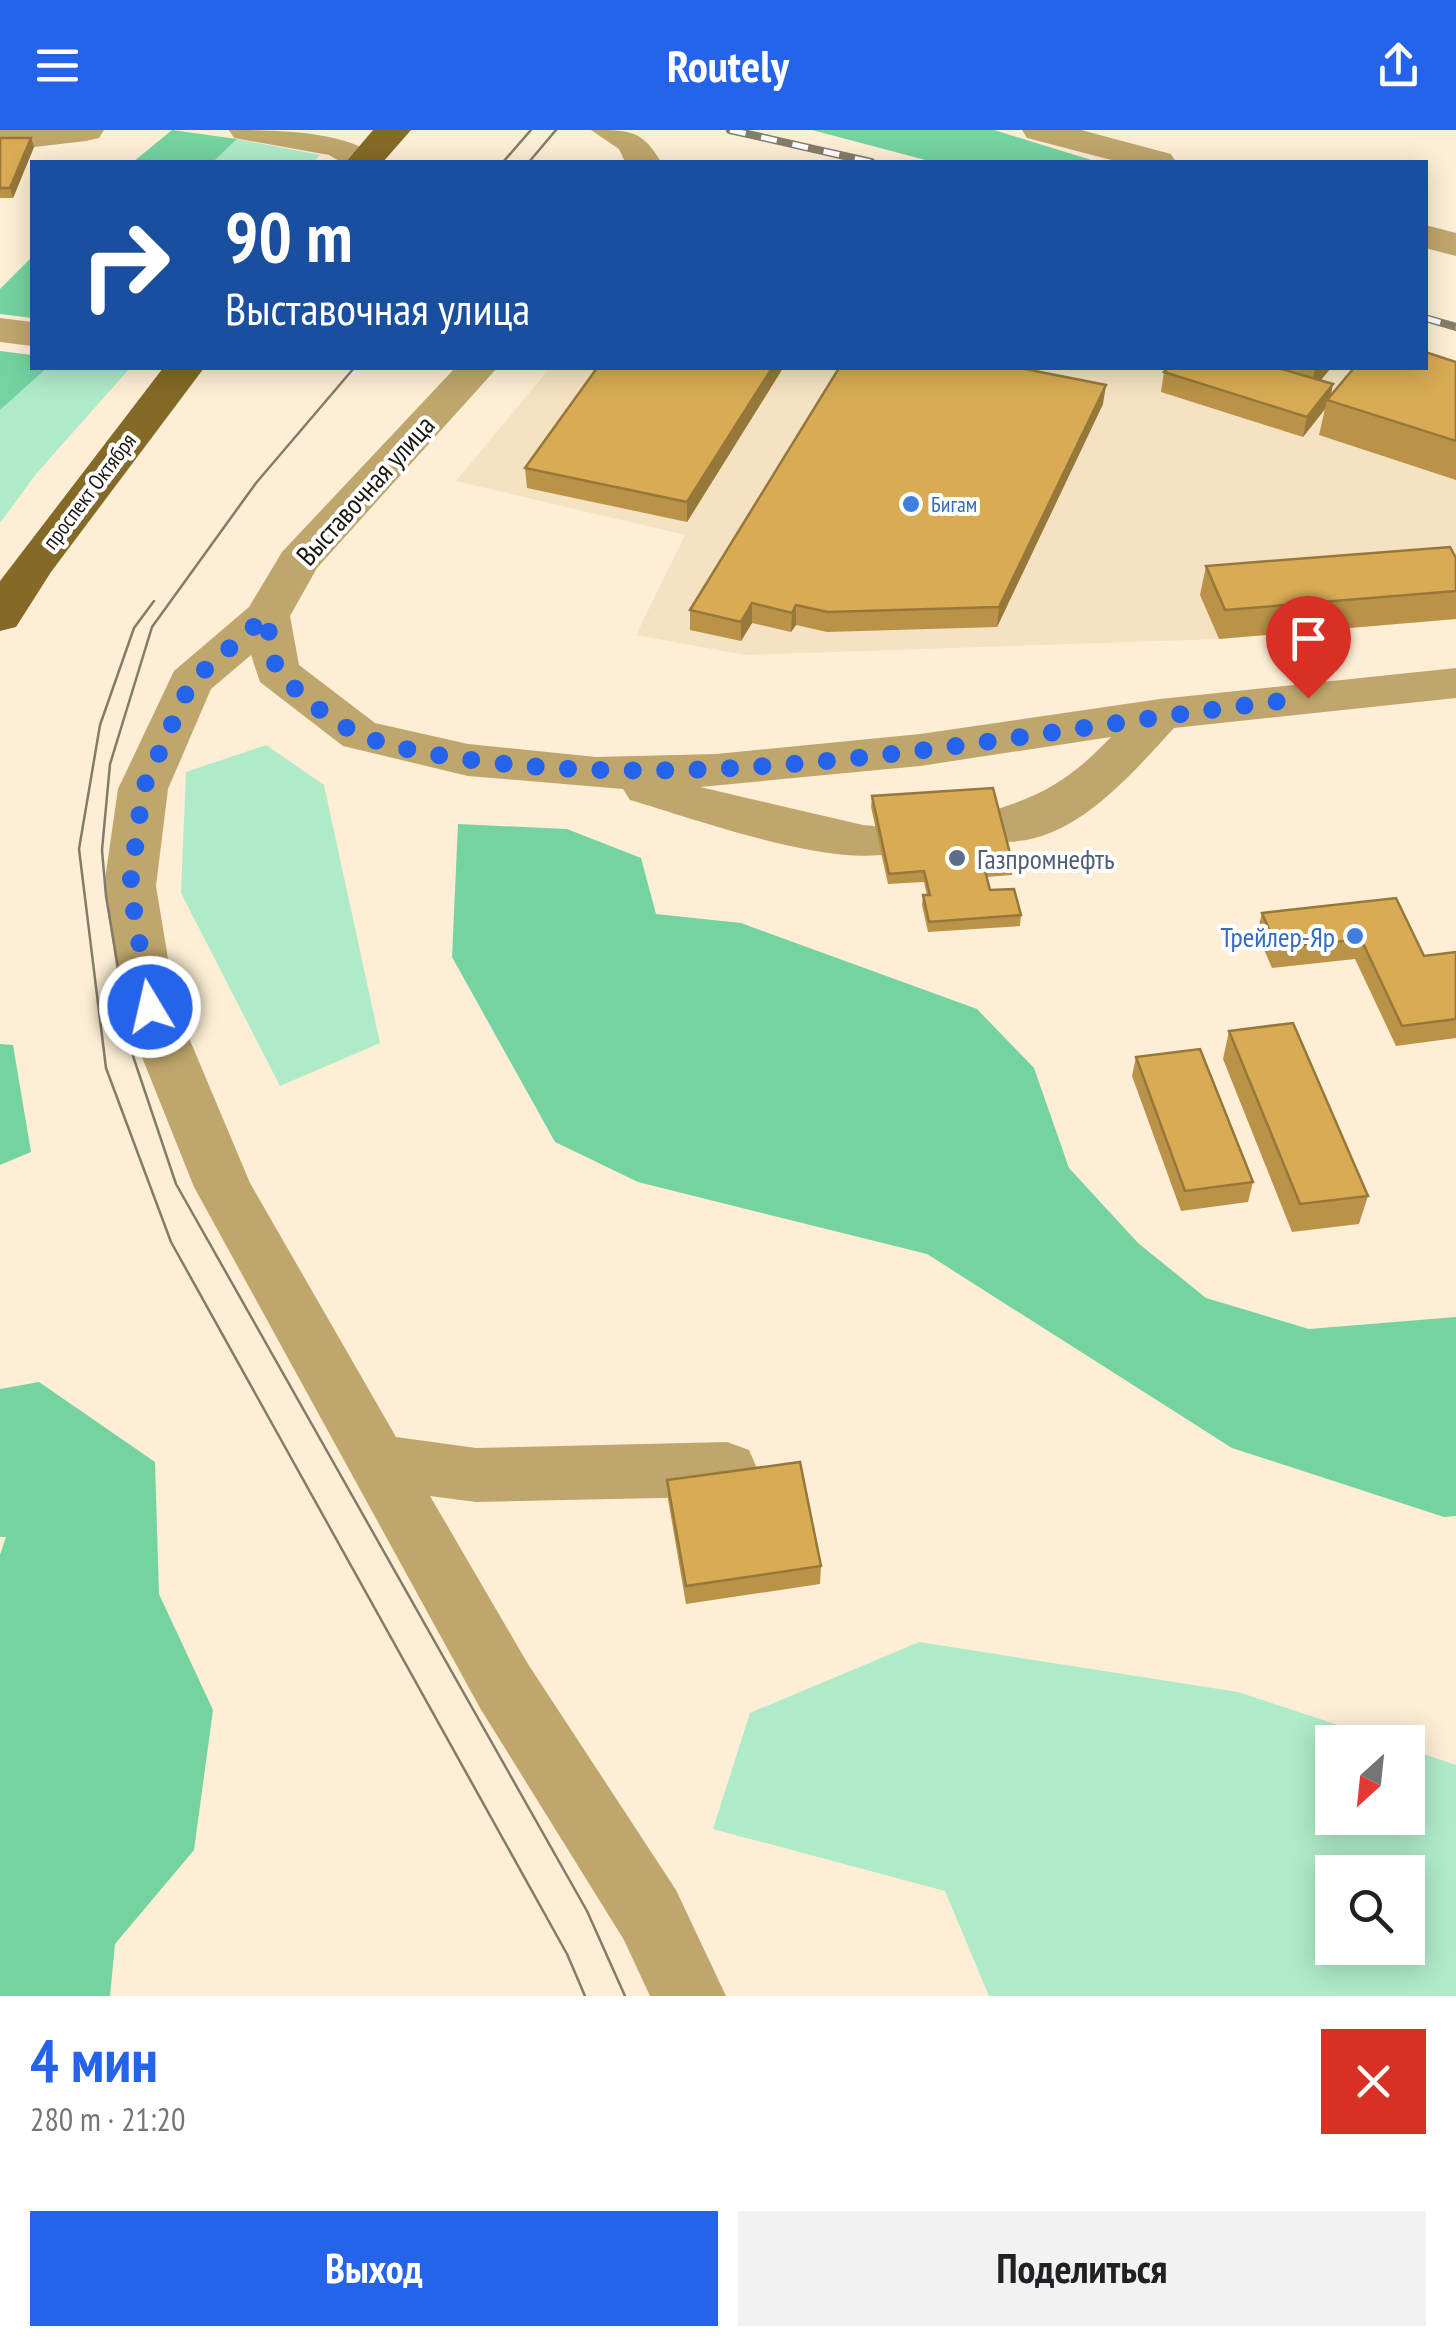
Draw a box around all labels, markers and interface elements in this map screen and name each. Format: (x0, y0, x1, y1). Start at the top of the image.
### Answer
text: Routely (667, 36, 789, 94)
icon: menu (30, 38, 85, 93)
icon: share (1371, 38, 1426, 93)
text: 90 m (225, 191, 353, 281)
icon: right (60, 200, 190, 330)
text: Выставочная улица (225, 279, 530, 337)
street label: Выставочная улица (288, 407, 442, 573)
street label: проспект Октября (36, 427, 142, 555)
place label: Бигам (931, 490, 977, 518)
marker: Бигам (900, 493, 922, 515)
pin (1266, 596, 1351, 699)
icon: arrive (1281, 611, 1336, 666)
place label: Газпромнефть (977, 840, 1115, 877)
marker: Газпромнефть (946, 847, 968, 869)
place label: Трейлер-Яр (1221, 918, 1335, 955)
marker: Трейлер-Яр (1344, 925, 1366, 947)
position arrow (98, 955, 202, 1059)
north arrow (1315, 1725, 1425, 1835)
map controls (1315, 1725, 1425, 1965)
button: search (1315, 1855, 1425, 1965)
text: 4 мин (30, 2021, 158, 2099)
button: close (1321, 2029, 1426, 2134)
text: 280 m · 21:20 (30, 2098, 185, 2140)
button: Выход (30, 2211, 718, 2326)
button: Поделиться (738, 2211, 1426, 2326)

